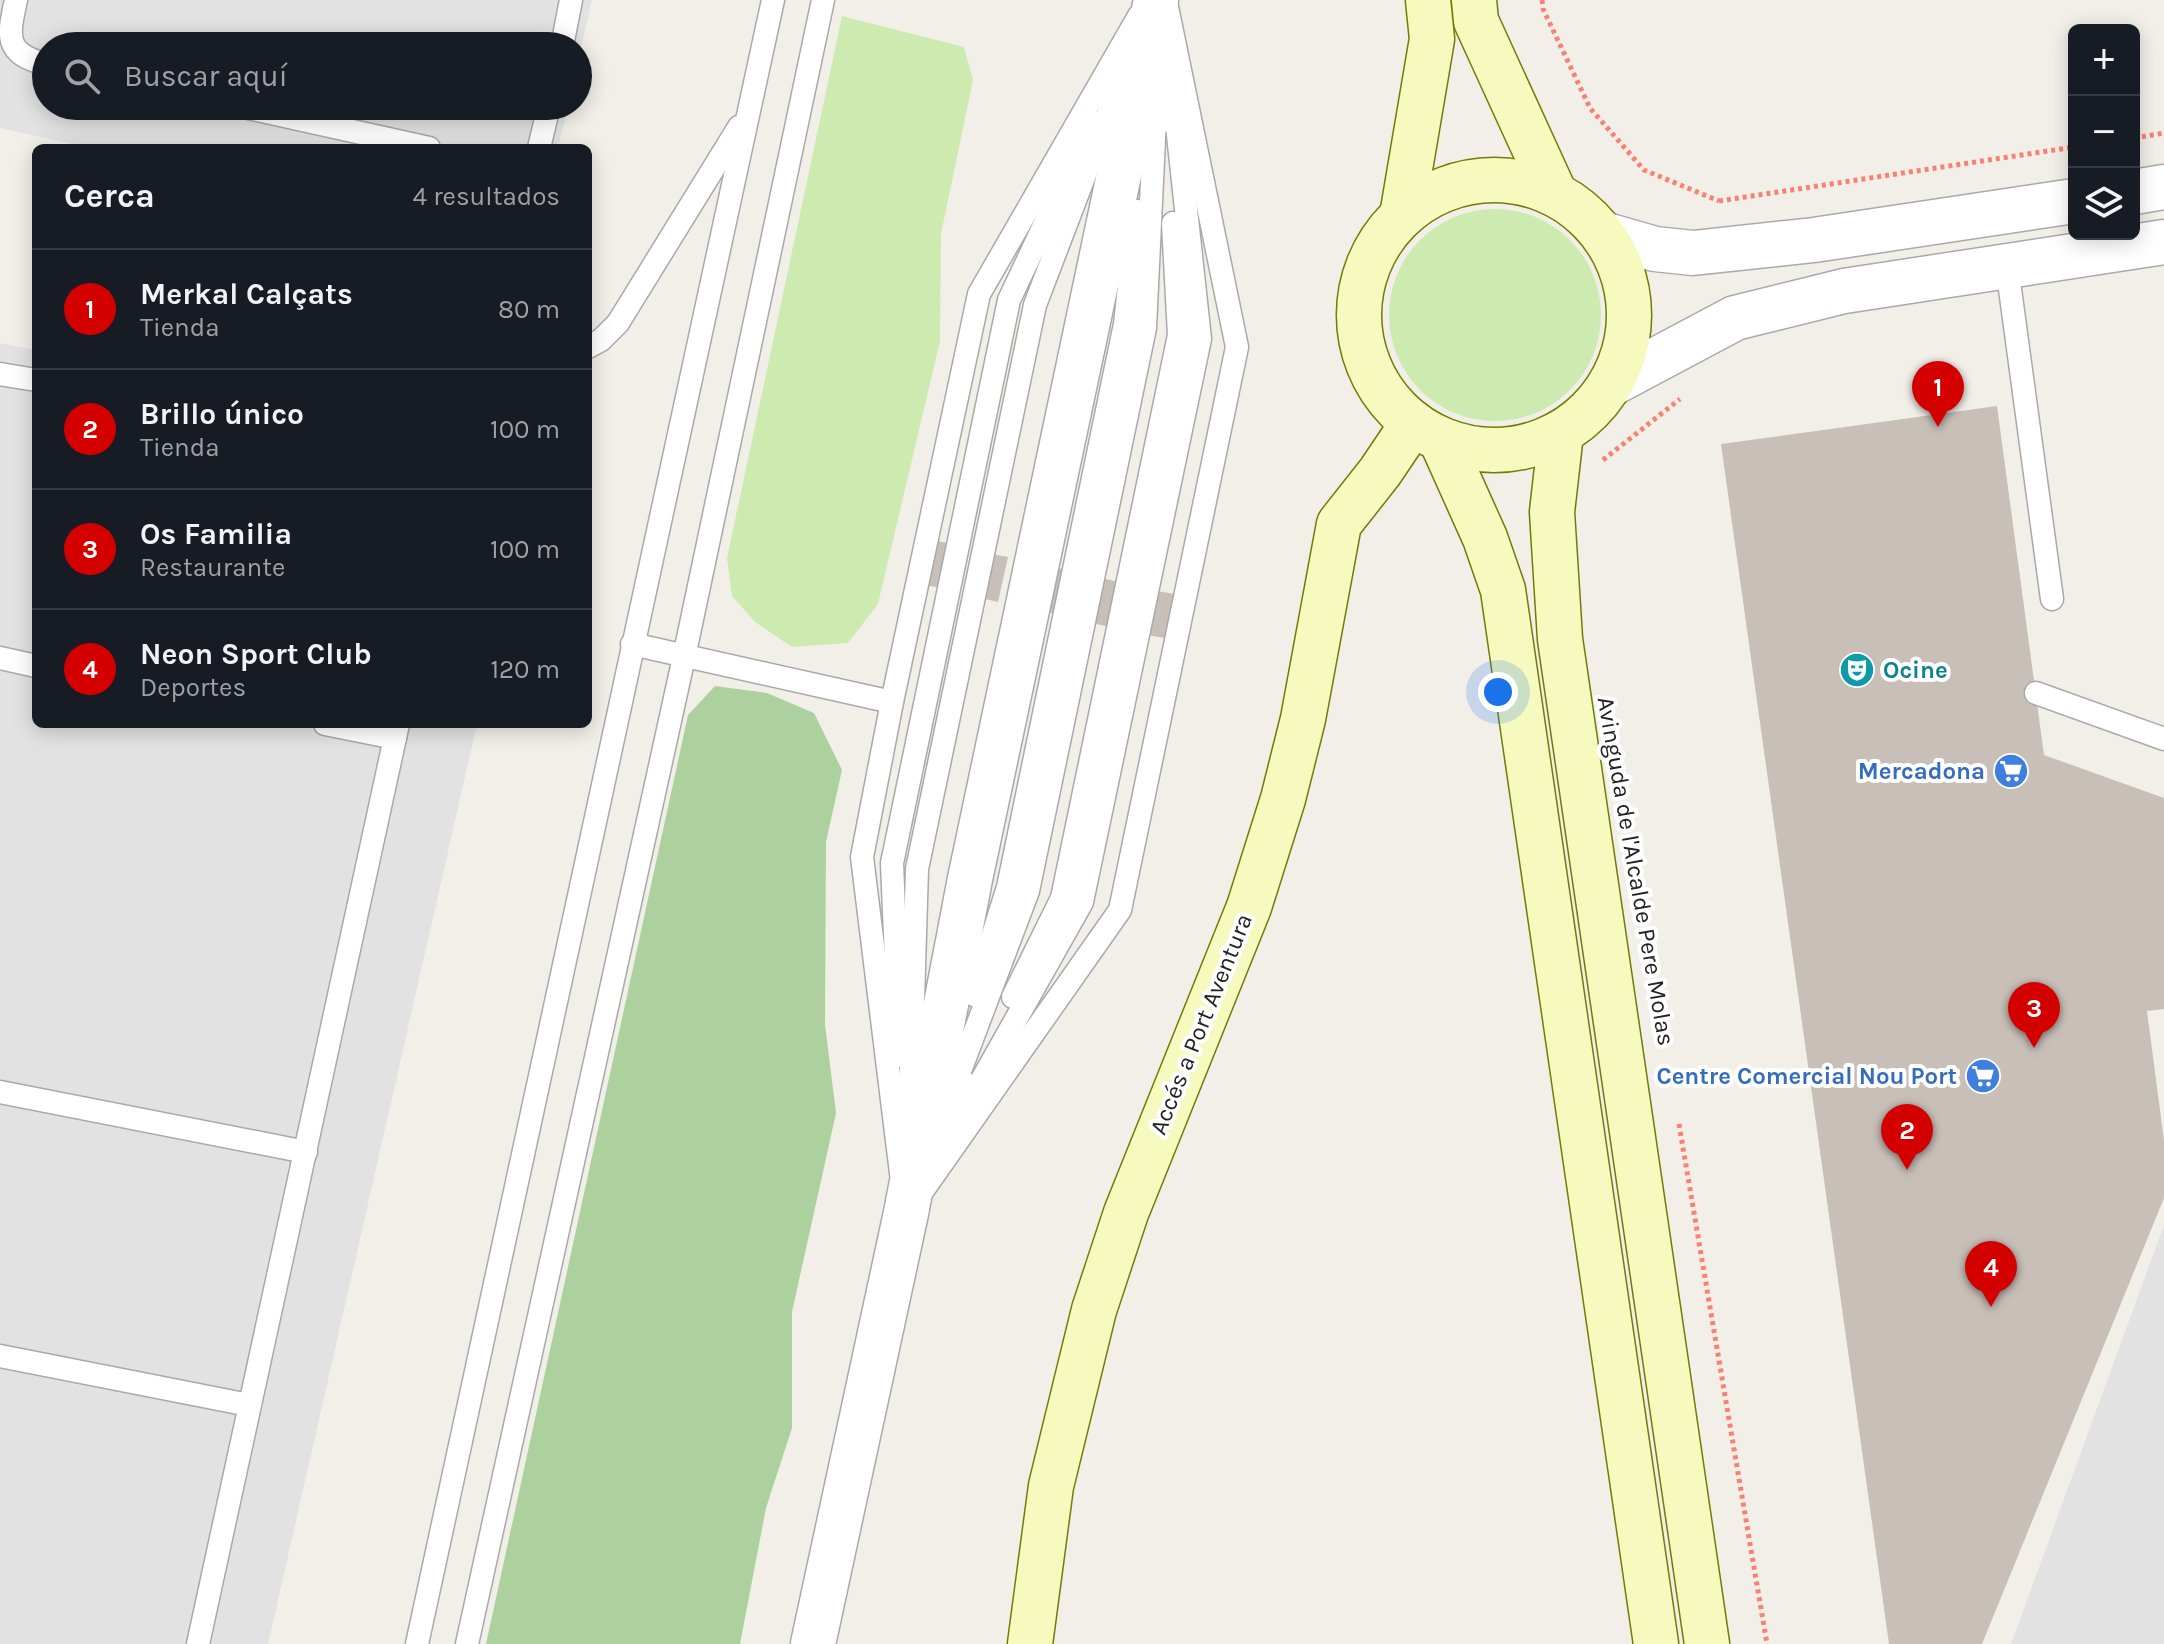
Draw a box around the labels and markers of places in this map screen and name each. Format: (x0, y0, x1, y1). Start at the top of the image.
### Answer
pin: 1 (1912, 361, 1964, 427)
theatre icon: Ocine (1838, 651, 1876, 689)
place label: Ocine (1883, 656, 1948, 684)
supermarket icon: Mercadona (1992, 752, 2030, 790)
place label: Mercadona (1858, 757, 1985, 785)
pin: 3 (2008, 982, 2060, 1048)
supermarket icon: Centre Comercial Nou Port (1964, 1057, 2002, 1095)
place label: Centre Comercial Nou Port (1656, 1062, 1957, 1090)
pin: 2 (1881, 1104, 1933, 1170)
pin: 4 (1965, 1241, 2017, 1307)

